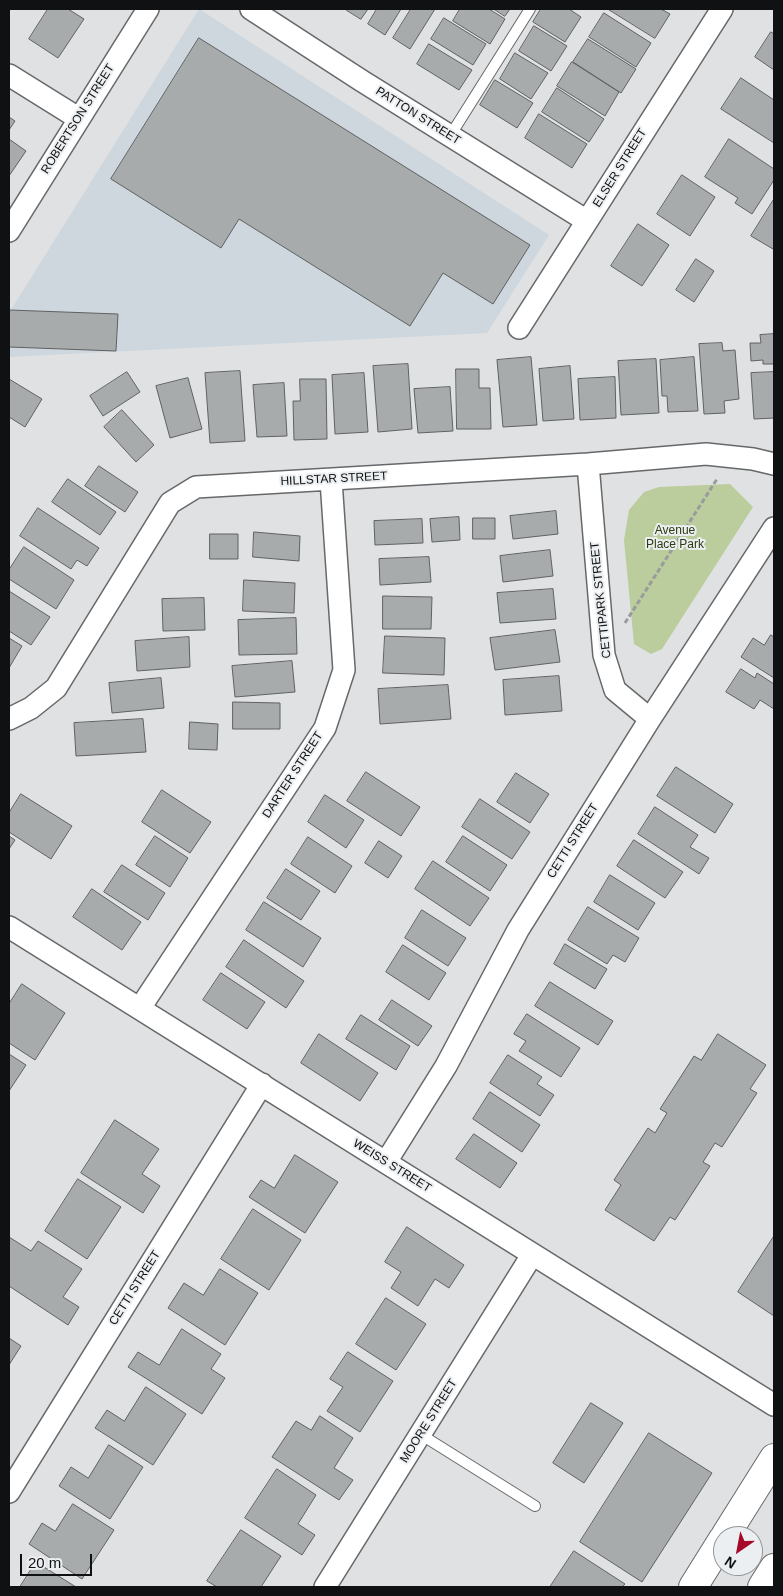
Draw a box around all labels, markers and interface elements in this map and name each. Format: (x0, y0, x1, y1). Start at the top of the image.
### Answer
street label: ROBERTSON STREET (38, 62, 118, 176)
street label: PATTON STREET (373, 84, 463, 148)
street label: ELSER STREET (590, 126, 650, 210)
street label: HILLSTAR STREET (280, 469, 388, 489)
park label: Avenue Place Park (646, 524, 704, 552)
street label: CETTIPARK STREET (588, 541, 614, 659)
street label: DARTER STREET (260, 729, 326, 821)
street label: CETTI STREET (544, 801, 602, 881)
street label: WEISS STREET (350, 1136, 434, 1196)
street label: CETTI STREET (106, 1248, 164, 1328)
street label: MOORE STREET (397, 1376, 461, 1466)
north arrow (713, 1526, 763, 1576)
scale bar (22, 1544, 95, 1576)
text: N (722, 1553, 739, 1572)
text: 20 m (28, 1554, 61, 1571)

